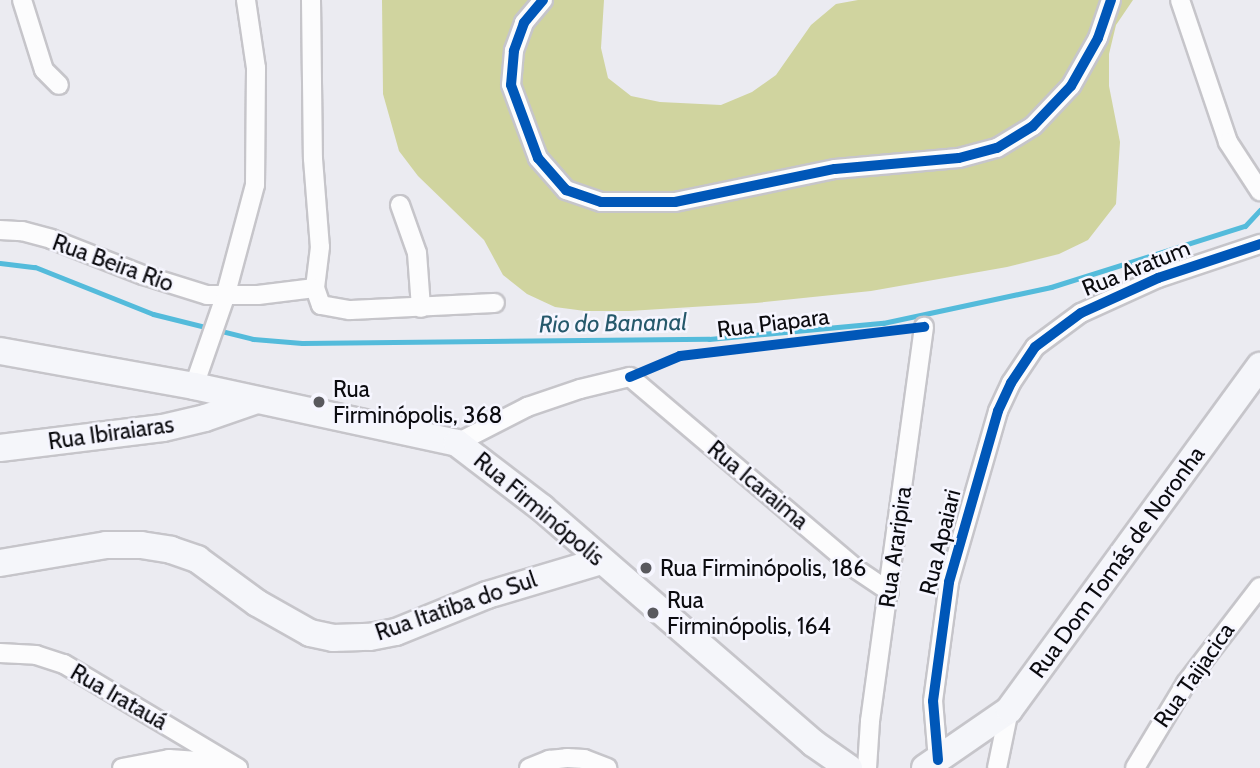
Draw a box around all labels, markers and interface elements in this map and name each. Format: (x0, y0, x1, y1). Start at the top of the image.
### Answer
street label: Rua Beira Rio (49, 228, 177, 298)
street label: Rua Aratum (1078, 234, 1194, 302)
street label: Rua Piapara (715, 302, 831, 344)
water label: Rio do Bananal (539, 307, 687, 339)
place label: Rua Firminópolis, 368 (333, 375, 502, 429)
marker: Rua Firminópolis, 368 (311, 394, 327, 410)
street label: Rua Ibiraiaras (46, 411, 176, 455)
street label: Rua Icaraima (702, 435, 814, 535)
street label: Rua Dom Tomás de Noronha (1024, 441, 1210, 683)
street label: Rua Firminópolis (468, 446, 610, 572)
street label: Rua Araripira (873, 485, 917, 609)
street label: Rua Apaiari (914, 486, 966, 598)
place label: Rua Firminópolis, 186 (660, 554, 866, 582)
marker: Rua Firminópolis, 186 (638, 560, 654, 576)
street label: Rua Itatiba do Sul (372, 565, 540, 647)
place label: Rua Firminópolis, 164 (667, 586, 831, 640)
marker: Rua Firminópolis, 164 (645, 605, 661, 621)
street label: Rua Taijacica (1148, 617, 1240, 733)
street label: Rua Iratauá (66, 658, 172, 736)

